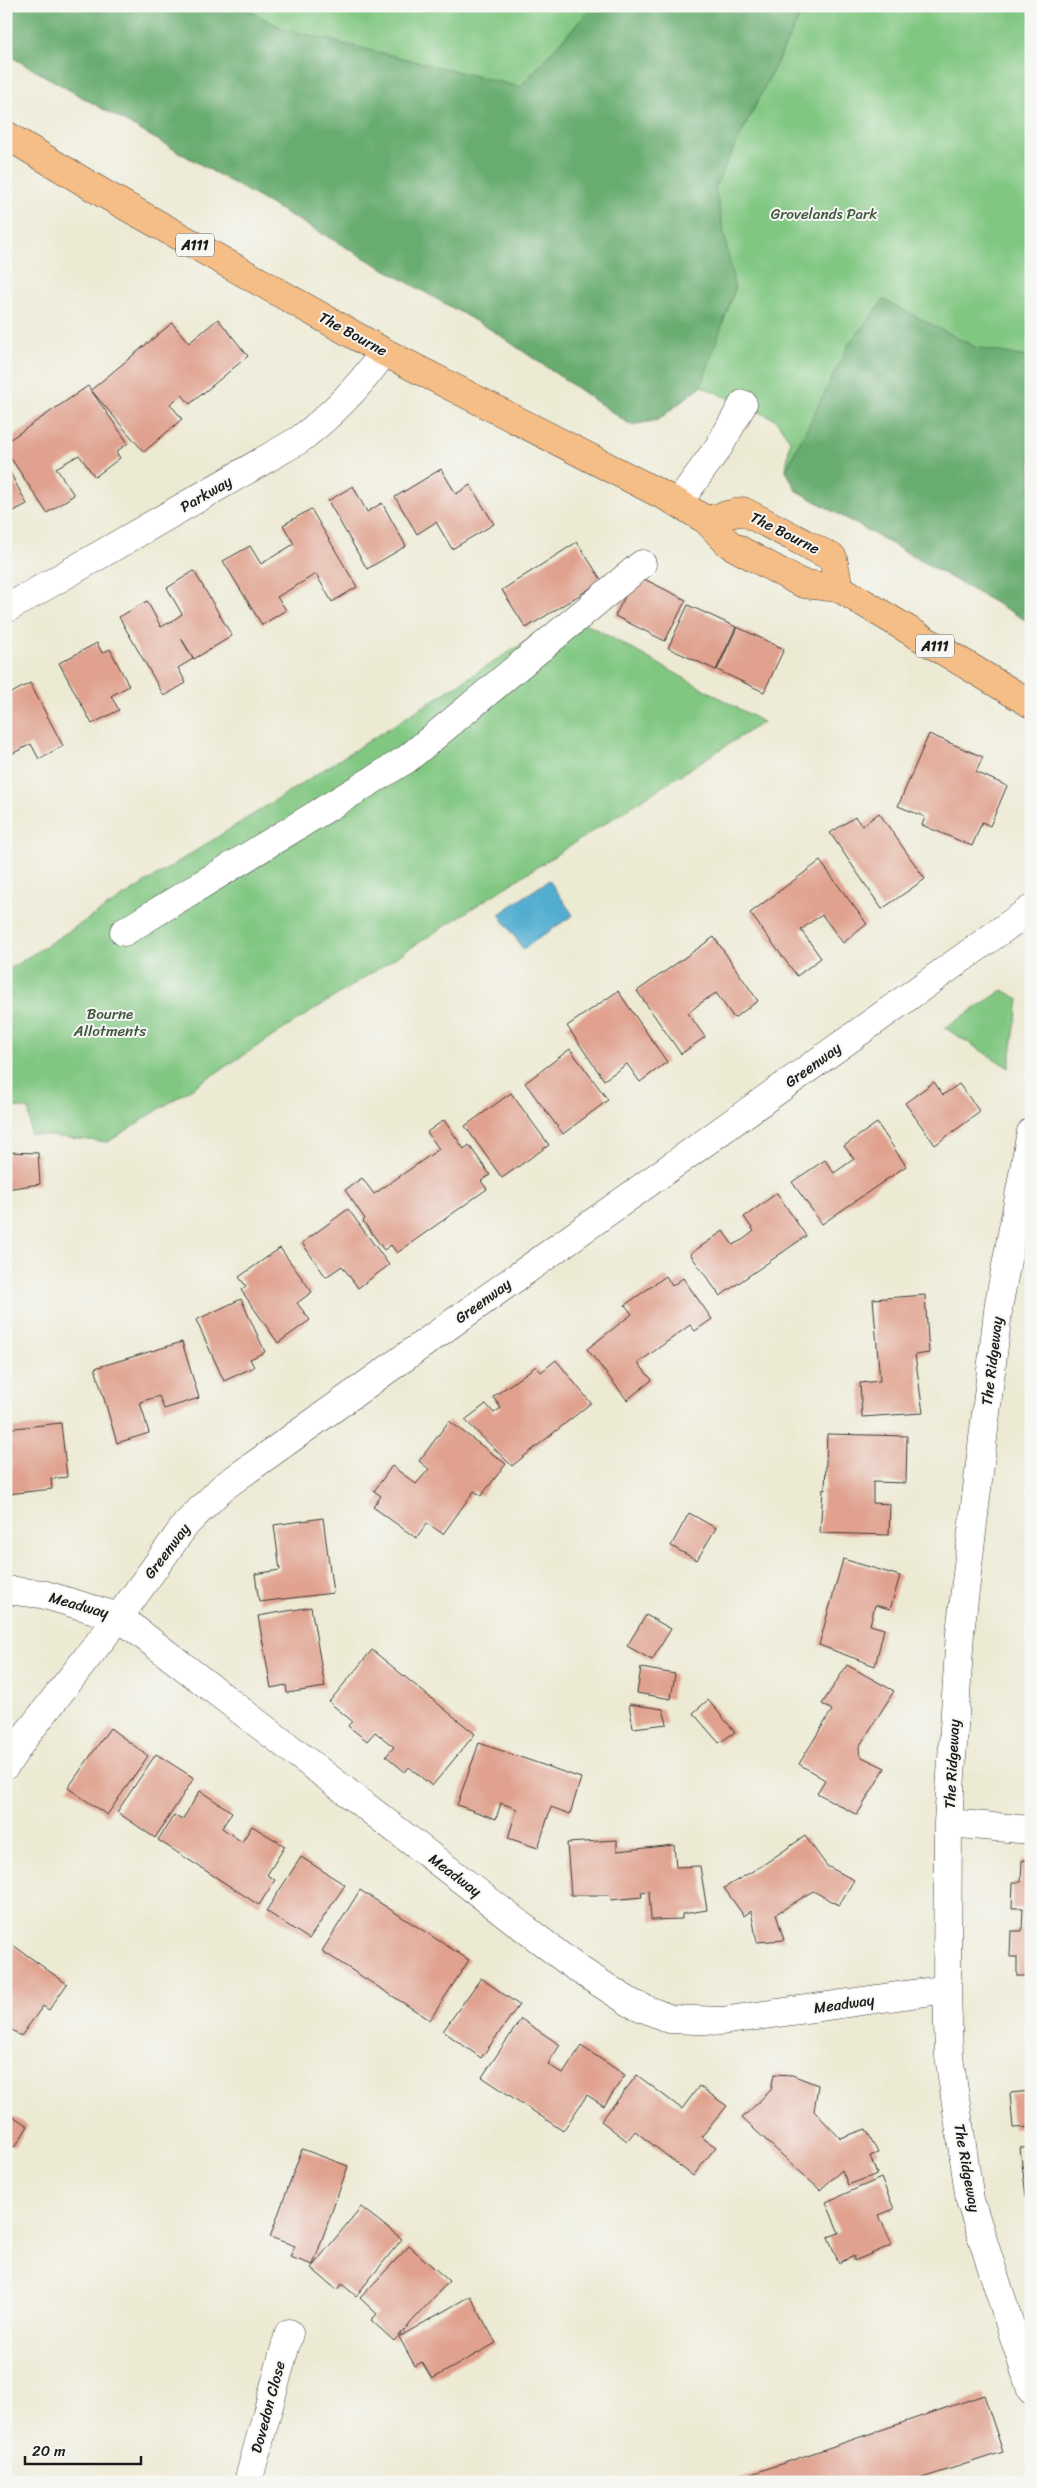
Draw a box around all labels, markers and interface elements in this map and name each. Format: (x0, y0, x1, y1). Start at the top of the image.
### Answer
park label: Grovelands Park (771, 201, 877, 227)
road number: A111 (176, 234, 214, 256)
street label: The Bourne (314, 304, 392, 364)
street label: Parkway (175, 469, 237, 519)
street label: The Bourne (746, 504, 825, 562)
road number: A111 (916, 634, 954, 658)
park label: Bourne Allotments (73, 1001, 146, 1044)
street label: Greenway (779, 1035, 847, 1095)
street label: Greenway (449, 1271, 517, 1331)
street label: The Ridgeway (974, 1315, 1010, 1407)
street label: Greenway (137, 1517, 197, 1585)
street label: Meadway (46, 1584, 112, 1626)
street label: The Ridgeway (937, 1718, 967, 1809)
street label: Meadway (423, 1846, 487, 1904)
street label: Meadway (812, 1987, 876, 2021)
street label: The Ridgeway (946, 2122, 988, 2215)
street label: Dovedon Close (243, 2358, 293, 2456)
scale bar (25, 2433, 141, 2465)
text: 20 m (32, 2438, 66, 2464)

